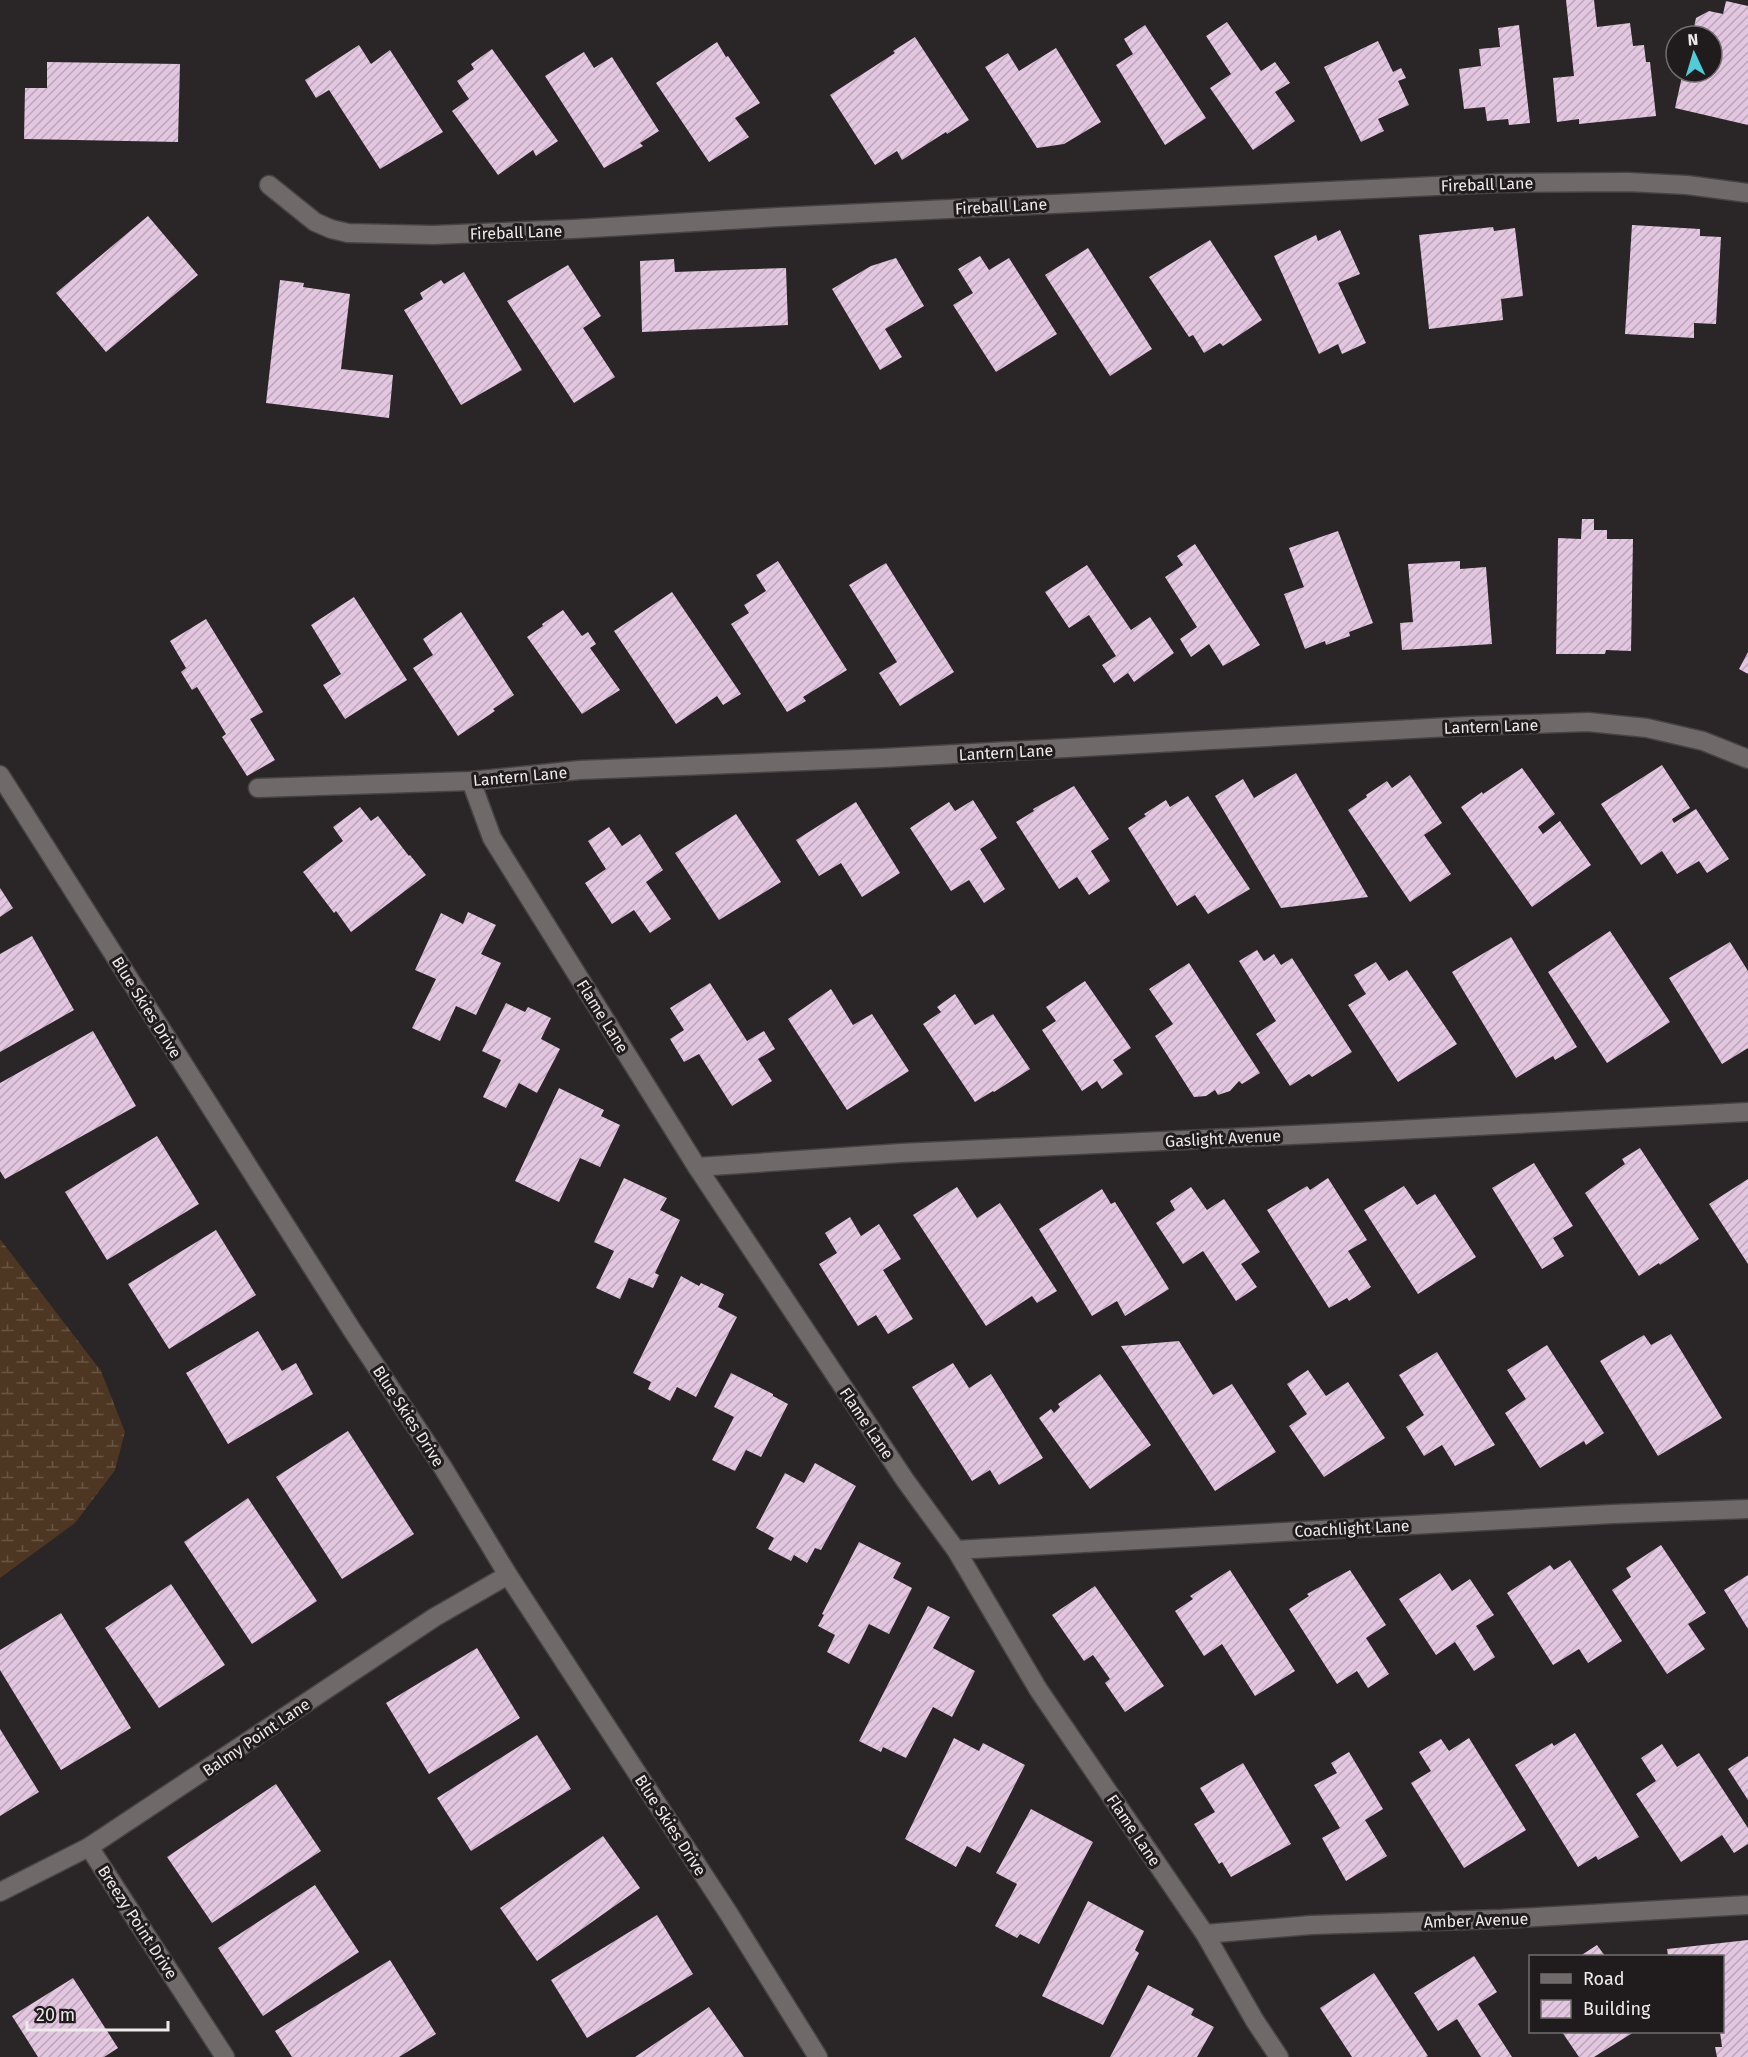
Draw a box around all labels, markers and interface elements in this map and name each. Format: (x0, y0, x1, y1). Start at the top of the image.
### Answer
north arrow (1664, 24, 1724, 84)
text: N (1687, 30, 1699, 49)
street label: Fireball Lane (1441, 173, 1533, 196)
street label: Fireball Lane (954, 195, 1048, 218)
street label: Fireball Lane (470, 221, 562, 244)
street label: Lantern Lane (1443, 715, 1539, 738)
street label: Lantern Lane (958, 741, 1054, 764)
street label: Lantern Lane (472, 763, 568, 790)
street label: Blue Skies Drive (108, 953, 185, 1062)
street label: Flame Lane (573, 976, 632, 1056)
street label: Gaslight Avenue (1165, 1126, 1282, 1151)
street label: Blue Skies Drive (369, 1362, 448, 1470)
street label: Flame Lane (836, 1384, 897, 1463)
street label: Coachlight Lane (1294, 1516, 1410, 1541)
street label: Balmy Point Lane (199, 1694, 314, 1780)
street label: Blue Skies Drive (631, 1771, 710, 1879)
street label: Flame Lane (1103, 1791, 1164, 1870)
street label: Breezy Point Drive (94, 1862, 181, 1983)
street label: Amber Avenue (1423, 1909, 1529, 1932)
legend (1529, 1955, 1724, 2033)
text: Road (1583, 1968, 1625, 1990)
scale bar (27, 1994, 168, 2032)
text: Building (1583, 1998, 1651, 2020)
text: 20 m (36, 2004, 75, 2026)

